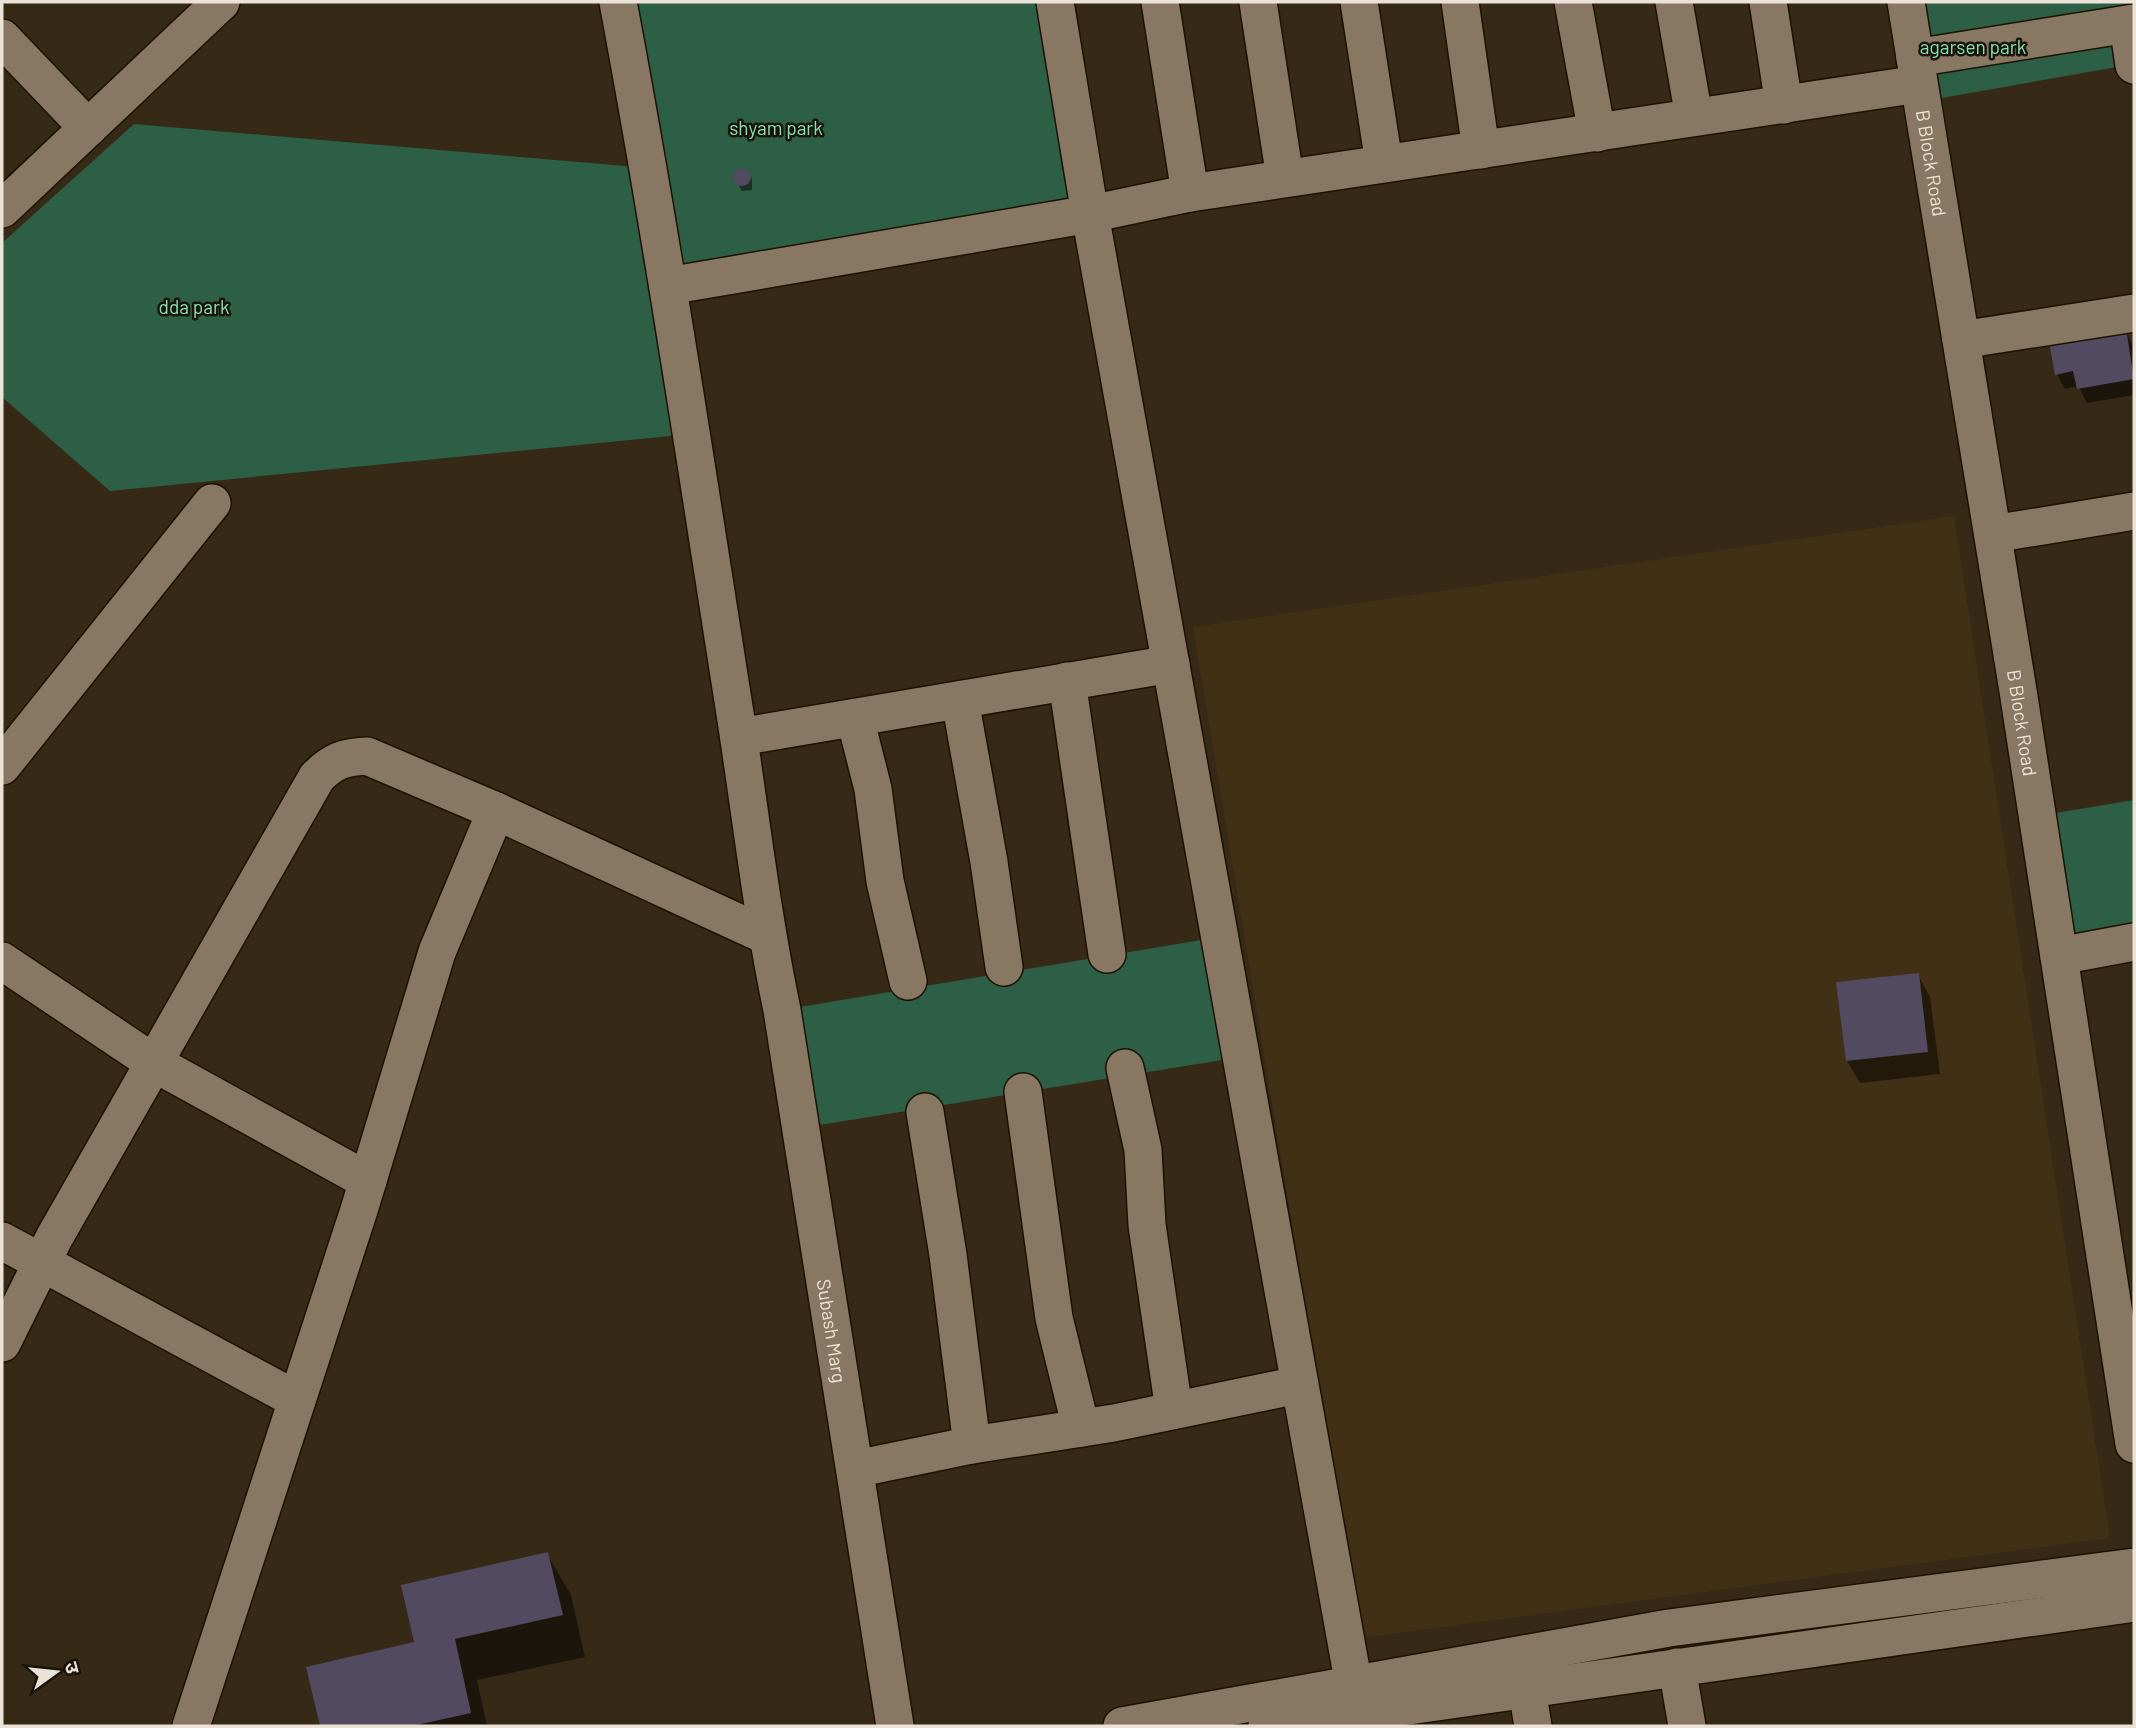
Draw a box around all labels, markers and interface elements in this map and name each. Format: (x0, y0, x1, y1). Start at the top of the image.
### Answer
park label: agarsen park (1920, 35, 2026, 58)
street label: B Block Road (1912, 108, 1952, 218)
park label: shyam park (729, 116, 823, 139)
park label: dda park (159, 295, 229, 318)
street label: B Block Road (2003, 668, 2042, 778)
street label: Subash Marg (813, 1277, 852, 1384)
north arrow (21, 1637, 91, 1707)
text: उ (60, 1659, 86, 1677)

